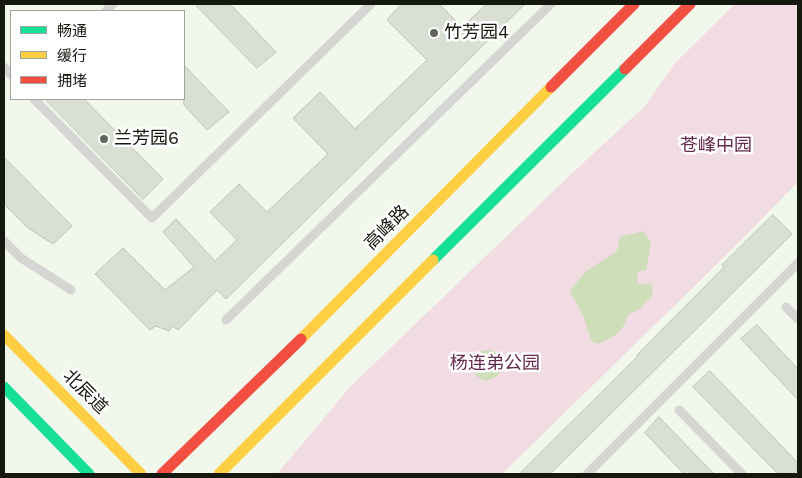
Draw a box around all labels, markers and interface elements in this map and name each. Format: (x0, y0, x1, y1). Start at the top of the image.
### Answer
legend (10, 10, 185, 100)
text: 畅通 (57, 22, 87, 40)
place label: 竹芳园4 (444, 22, 509, 44)
marker: 竹芳园4 (428, 27, 440, 39)
text: 缓行 (57, 47, 87, 65)
text: 拥堵 (57, 72, 87, 90)
place label: 兰芳园6 (114, 128, 179, 150)
marker: 兰芳园6 (98, 133, 110, 145)
park label: 苍峰中园 (680, 135, 752, 157)
street label: 高峰路 (360, 201, 414, 255)
park label: 杨连弟公园 (450, 353, 540, 375)
street label: 北辰道 (58, 365, 112, 419)

